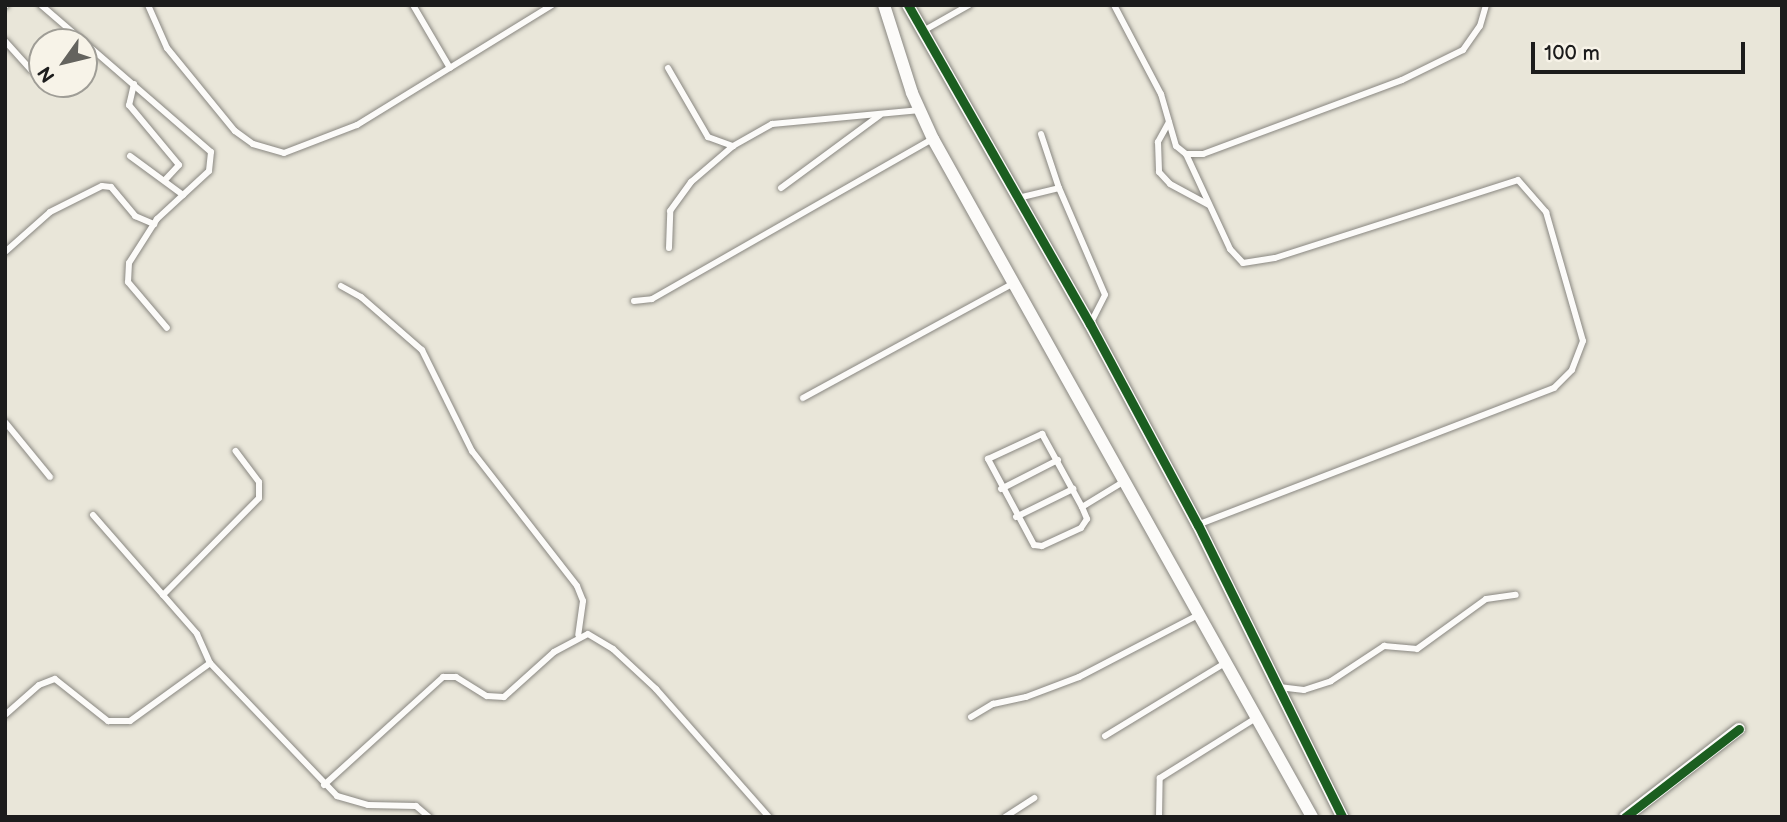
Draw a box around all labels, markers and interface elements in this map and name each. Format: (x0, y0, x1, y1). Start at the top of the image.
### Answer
north arrow (28, 28, 98, 98)
scale bar (1535, 28, 1748, 72)
text: 100 m (1544, 41, 1600, 66)
text: N (33, 62, 60, 86)

